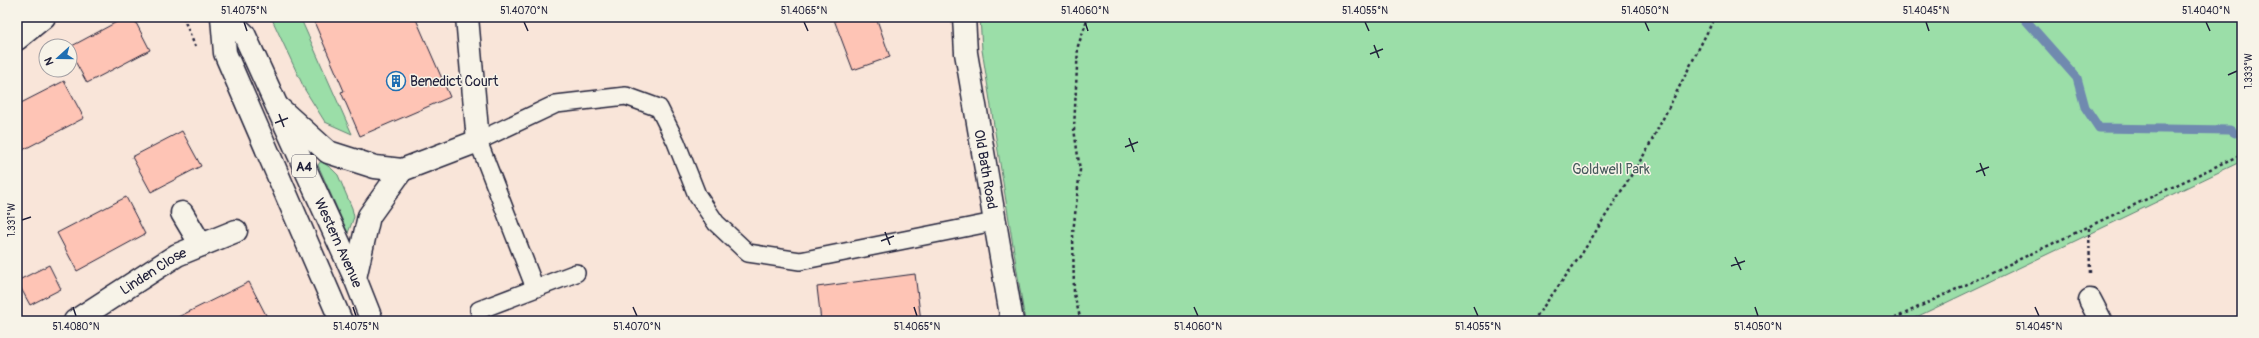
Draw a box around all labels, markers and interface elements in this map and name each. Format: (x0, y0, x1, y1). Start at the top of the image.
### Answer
text: 51.4075°N (221, 5, 267, 17)
text: 51.4070°N (500, 5, 548, 17)
text: 51.4065°N (781, 5, 828, 17)
text: 51.4060°N (1061, 5, 1109, 17)
text: 51.4055°N (1342, 5, 1388, 17)
text: 51.4050°N (1621, 5, 1669, 17)
text: 51.4045°N (1903, 5, 1949, 17)
text: 51.4040°N (2182, 5, 2230, 17)
north arrow (38, 38, 78, 78)
text: 1.333°W (2243, 53, 2255, 89)
text: N (42, 55, 57, 67)
building icon: Benedict Court (385, 70, 407, 92)
place label: Benedict Court (410, 73, 499, 90)
street label: Old Bath Road (970, 128, 1001, 211)
road number: A4 (292, 155, 316, 177)
park label: Goldwell Park (1572, 161, 1650, 178)
street label: Western Avenue (311, 195, 366, 290)
text: 1.331°W (6, 202, 18, 237)
street label: Linden Close (117, 244, 189, 299)
text: 51.4080°N (52, 321, 100, 333)
text: 51.4075°N (333, 321, 379, 333)
text: 51.4070°N (613, 321, 661, 333)
text: 51.4065°N (894, 321, 941, 333)
text: 51.4060°N (1174, 321, 1222, 333)
text: 51.4055°N (1455, 321, 1501, 333)
text: 51.4050°N (1734, 321, 1782, 333)
text: 51.4045°N (2016, 321, 2062, 333)

